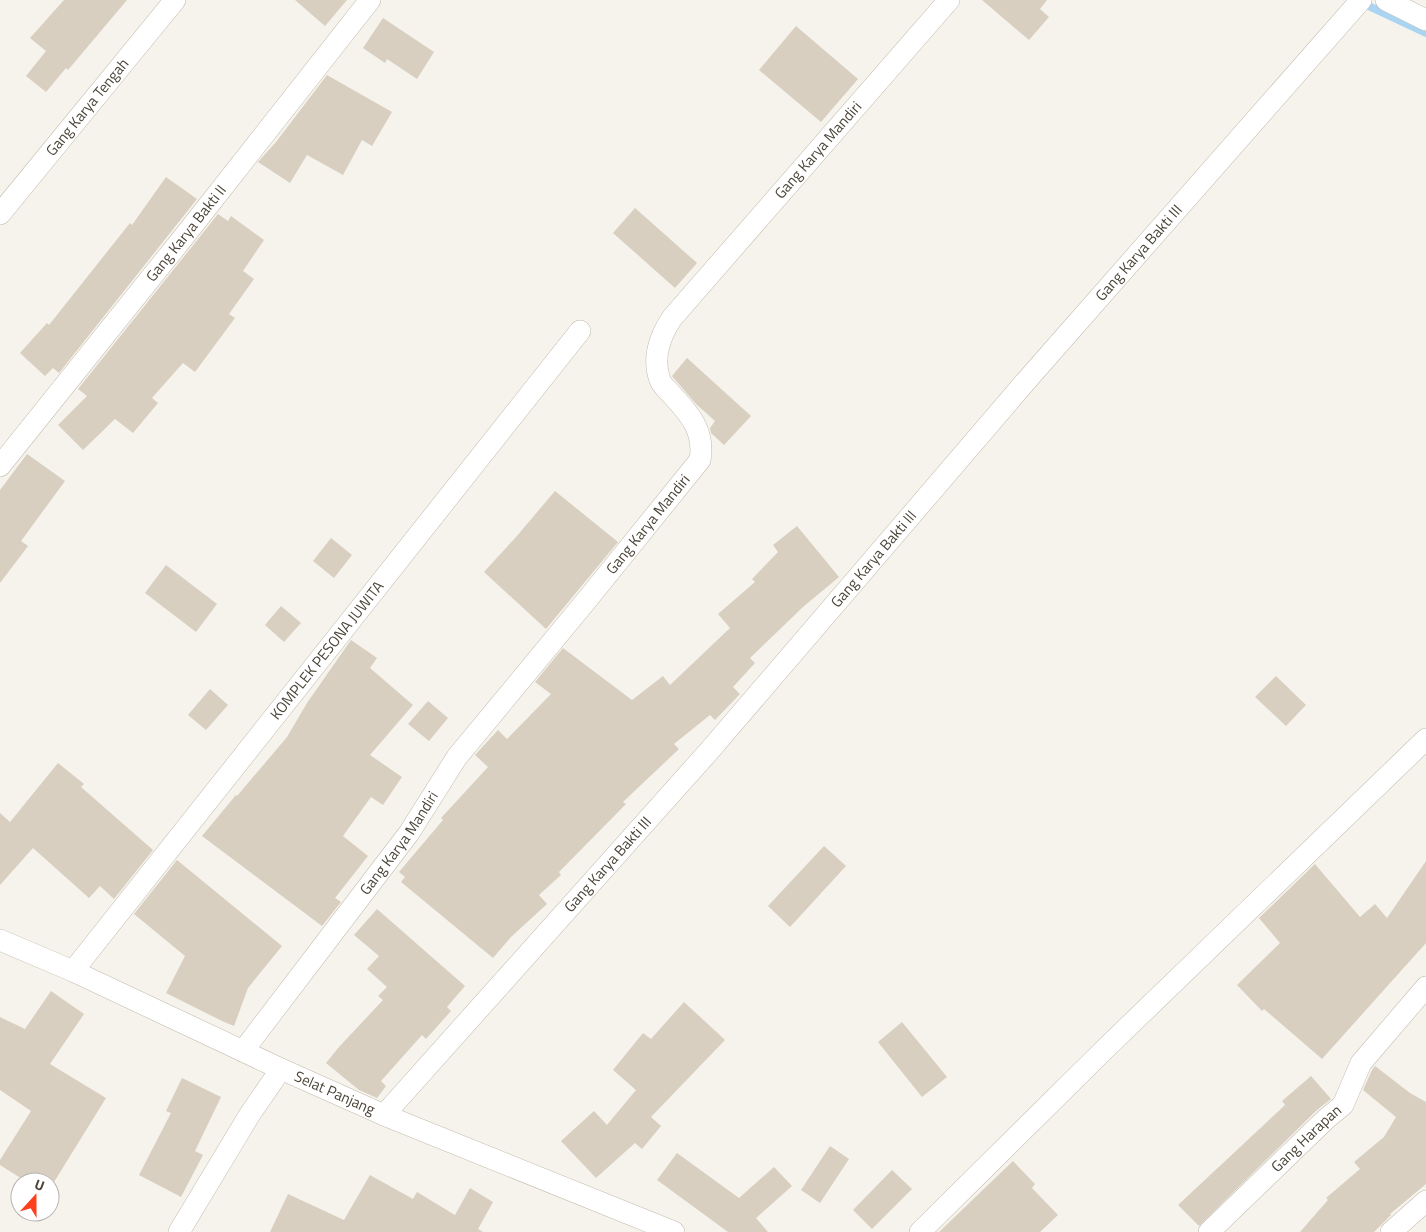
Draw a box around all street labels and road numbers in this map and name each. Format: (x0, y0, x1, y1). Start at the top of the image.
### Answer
street label: Gang Karya Tengah (40, 53, 134, 161)
street label: Gang Karya Mandiri (769, 96, 867, 204)
street label: Gang Karya Bakti II (140, 180, 232, 287)
street label: Gang Karya Bakti III (1090, 199, 1187, 306)
street label: Gang Karya Mandiri (600, 469, 695, 579)
street label: Gang Karya Bakti III (825, 505, 922, 612)
street label: KOMPLEK PESONA JUWITA (264, 576, 389, 725)
street label: Gang Karya Mandiri (354, 786, 444, 900)
street label: Gang Karya Bakti III (558, 811, 657, 917)
street label: Selat Panjang (291, 1064, 379, 1121)
street label: Gang Harapan (1266, 1099, 1346, 1177)

